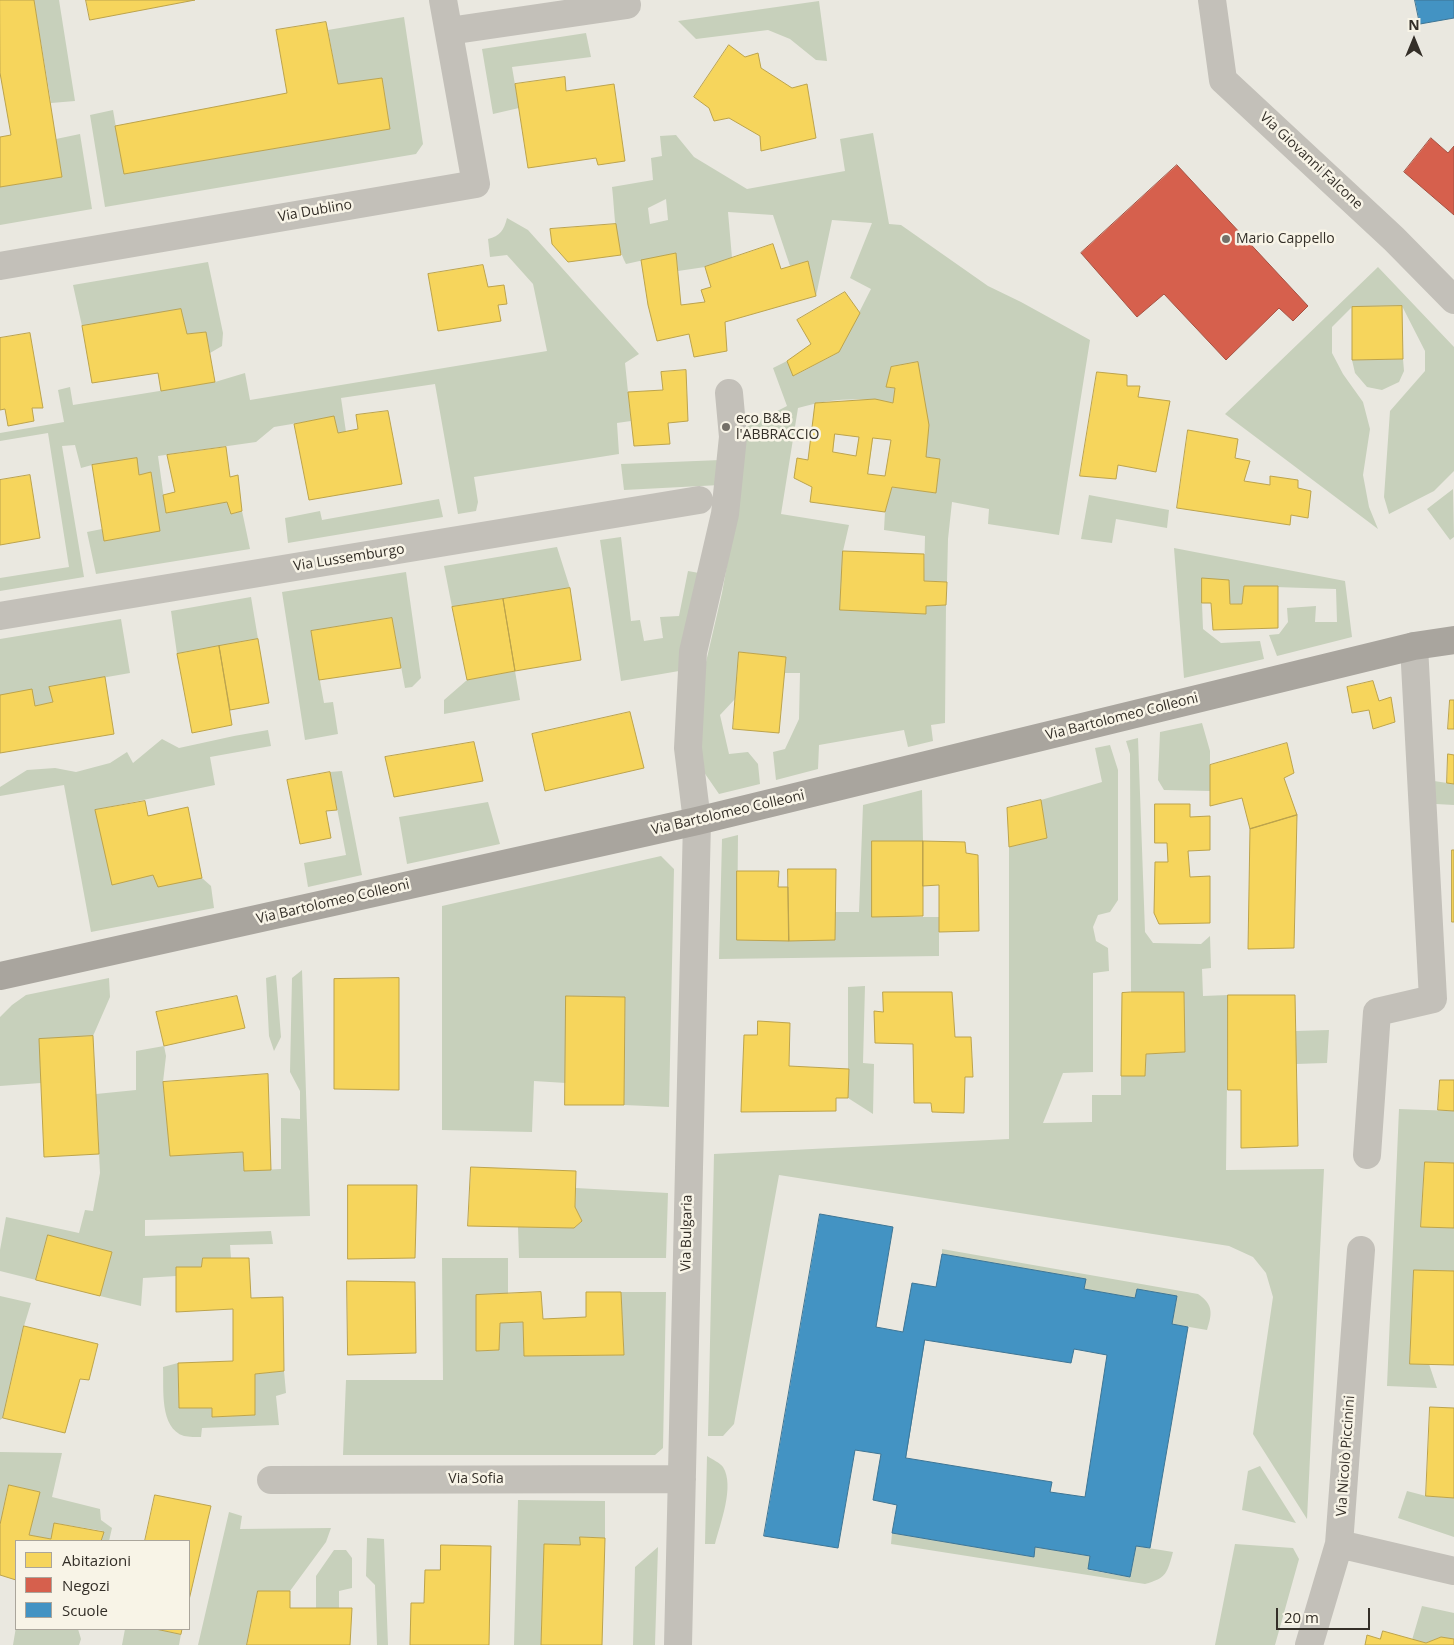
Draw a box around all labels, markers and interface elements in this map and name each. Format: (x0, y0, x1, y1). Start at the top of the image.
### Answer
north arrow (1389, 15, 1439, 65)
text: N (1408, 15, 1420, 34)
street label: Via Giovanni Falcone (1256, 109, 1366, 213)
street label: Via Dublino (277, 196, 353, 226)
place label: Mario Cappello (1236, 231, 1335, 247)
marker: Mario Cappello (1220, 233, 1232, 245)
place label: eco B&B l'ABBRACCIO (736, 411, 819, 444)
marker: eco B&B l'ABBRACCIO (720, 421, 732, 433)
street label: Via Lussemburgo (292, 541, 406, 575)
street label: Via Bartolomeo Colleoni (1044, 690, 1200, 744)
street label: Via Bartolomeo Colleoni (650, 787, 806, 839)
street label: Via Bartolomeo Colleoni (255, 876, 411, 928)
street label: Via Bulgaria (678, 1194, 696, 1272)
street label: Via Nicolò Piccinini (1333, 1395, 1359, 1517)
street label: Via Sofia (448, 1471, 504, 1487)
legend (15, 1540, 190, 1630)
text: Abitazioni (62, 1550, 131, 1570)
text: Negozi (62, 1575, 110, 1595)
scale bar (1279, 1598, 1373, 1630)
text: Scuole (62, 1600, 108, 1620)
text: 20 m (1284, 1607, 1319, 1627)

